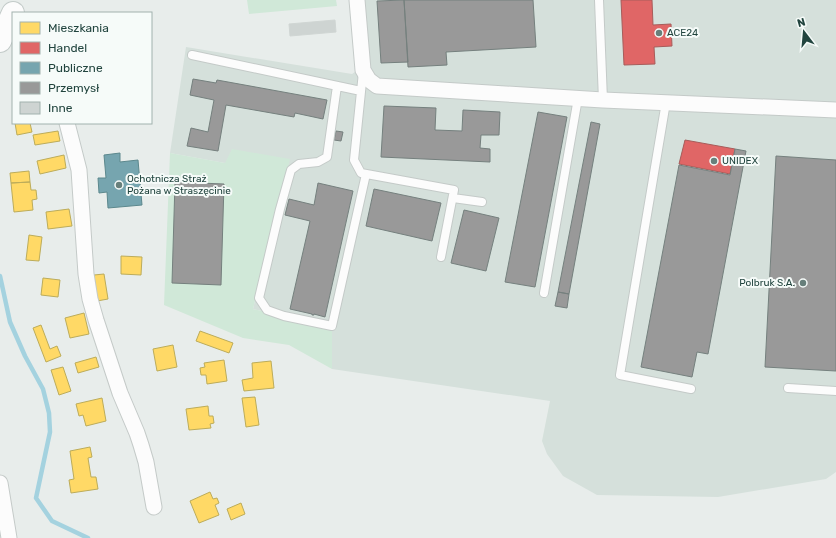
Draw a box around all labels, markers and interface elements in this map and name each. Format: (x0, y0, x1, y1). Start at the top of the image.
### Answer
legend (12, 12, 152, 124)
north arrow (784, 12, 824, 52)
text: N (796, 16, 807, 30)
text: Mieszkania (48, 21, 109, 35)
place label: ACE24 (667, 27, 698, 39)
marker: ACE24 (654, 28, 664, 38)
text: Handel (48, 41, 87, 55)
text: Publiczne (48, 61, 103, 75)
text: Przemysł (48, 81, 100, 95)
text: Inne (48, 101, 73, 115)
place label: UNIDEX (722, 155, 759, 167)
marker: UNIDEX (709, 156, 719, 166)
place label: Ochotnicza Straż Pożana w Straszęcinie (127, 173, 231, 197)
marker: Ochotnicza Straż Pożana w Straszęcinie (114, 180, 124, 190)
place label: Polbruk S.A. (739, 277, 795, 289)
marker: Polbruk S.A. (798, 278, 808, 288)

